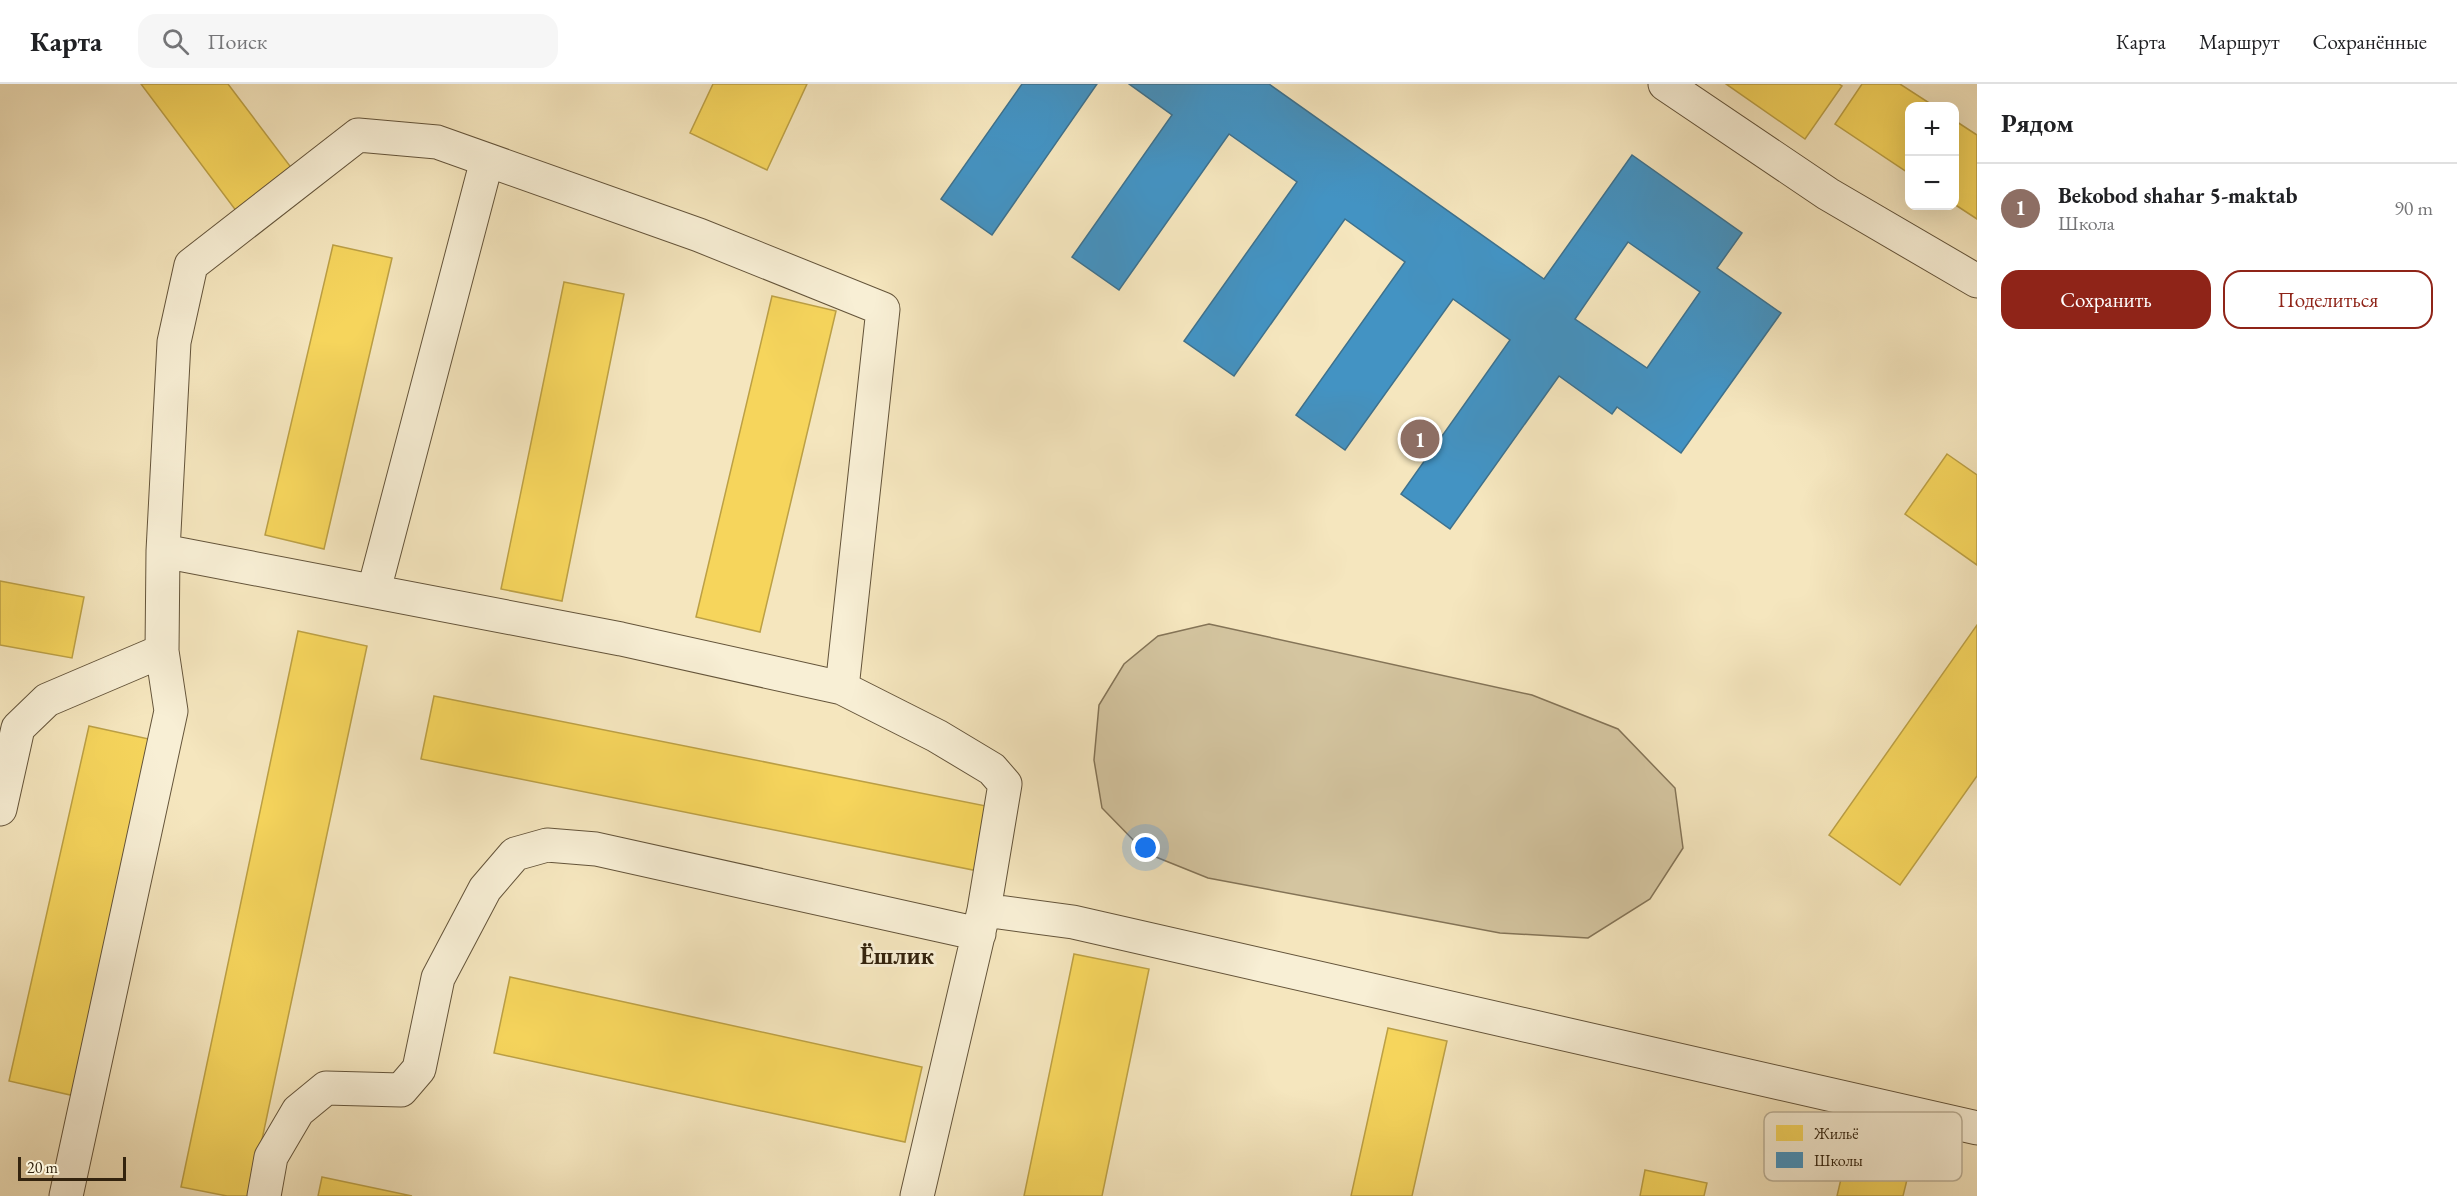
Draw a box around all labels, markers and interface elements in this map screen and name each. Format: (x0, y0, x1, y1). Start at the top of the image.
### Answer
search box (138, 14, 558, 68)
text: Карта (30, 23, 102, 59)
icon: search (159, 25, 192, 58)
text: Поиск (207, 27, 267, 56)
text: Карта (2116, 28, 2166, 55)
text: Маршрут (2199, 28, 2280, 55)
text: Сохранённые (2313, 28, 2427, 55)
map controls (1905, 102, 1959, 210)
button: + (1905, 102, 1959, 156)
text: Рядом (2001, 106, 2074, 140)
button: − (1905, 156, 1959, 210)
text: Bekobod shahar 5-maktab (2058, 181, 2297, 210)
text: 1 (2015, 195, 2026, 221)
text: 90 m (2394, 195, 2433, 221)
text: Школа (2058, 210, 2115, 236)
button: Сохранить (2001, 270, 2211, 329)
button: Поделиться (2223, 270, 2433, 329)
pin: 1 (1400, 416, 1440, 462)
your location (1131, 833, 1160, 862)
district label: Ёшлик (860, 940, 935, 971)
legend (1764, 1112, 1962, 1181)
text: Жильё (1813, 1123, 1859, 1144)
text: Школы (1814, 1150, 1863, 1171)
scale bar (18, 1154, 126, 1182)
text: 20 m (27, 1157, 58, 1178)

